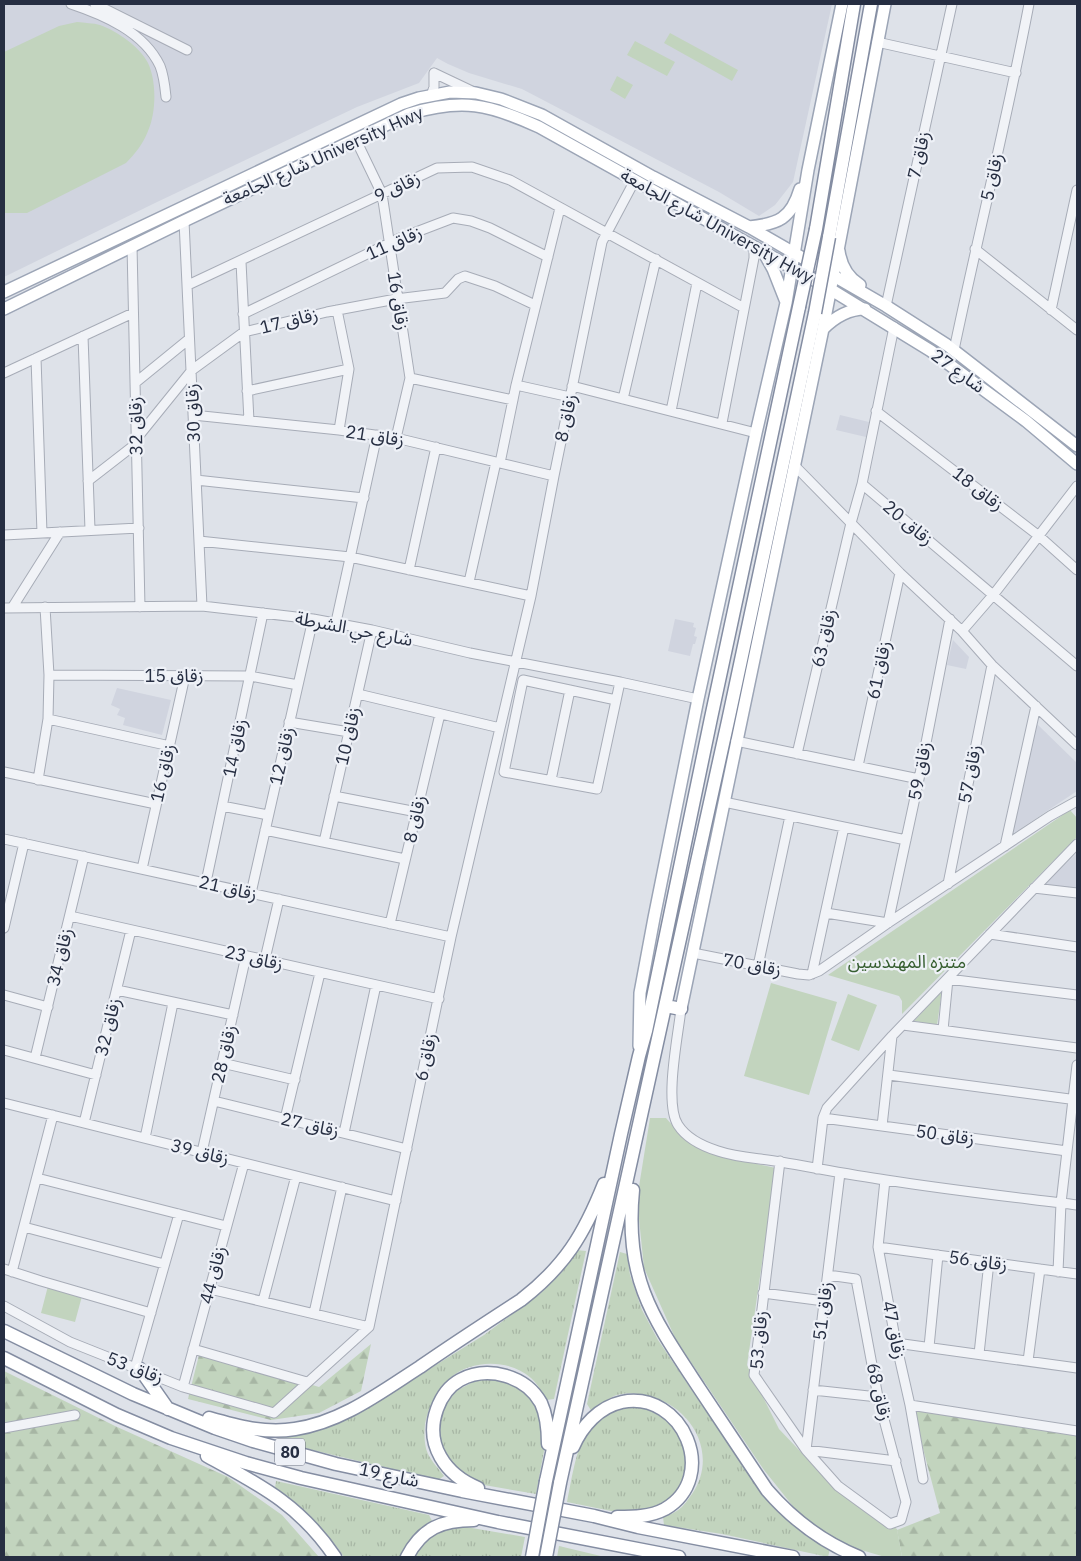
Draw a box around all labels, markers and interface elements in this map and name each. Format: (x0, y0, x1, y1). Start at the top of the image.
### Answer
street label: شارع الجامعة University Hwy (219, 101, 428, 213)
street label: زقاق 7 (902, 129, 935, 181)
street label: زقاق 5 (975, 151, 1008, 203)
street label: شارع الجامعة University Hwy (615, 163, 818, 291)
street label: زقاق 9 (370, 166, 424, 207)
street label: زقاق 11 (362, 220, 425, 265)
street label: زقاق 16 (383, 270, 414, 332)
street label: زقاق 17 (257, 302, 320, 339)
street label: شارع 27 (925, 343, 990, 400)
street label: زقاق 30 (180, 383, 205, 443)
street label: زقاق 8 (549, 392, 582, 444)
street label: زقاق 32 (123, 396, 148, 456)
street label: زقاق 21 (344, 420, 406, 451)
street label: زقاق 18 (948, 461, 1009, 516)
street label: زقاق 20 (878, 495, 938, 550)
street label: شارع حي الشرطة (293, 606, 415, 654)
street label: زقاق 63 (806, 606, 841, 669)
street label: زقاق 61 (861, 639, 896, 701)
street label: زقاق 15 (144, 664, 204, 687)
street label: زقاق 10 (330, 704, 365, 767)
street label: زقاق 14 (217, 717, 252, 779)
street label: زقاق 12 (264, 724, 299, 787)
street label: زقاق 59 (903, 740, 936, 802)
street label: زقاق 16 (145, 741, 180, 804)
street label: زقاق 57 (953, 743, 986, 805)
street label: زقاق 8 (398, 793, 431, 845)
street label: زقاق 21 (197, 870, 260, 905)
street label: زقاق 34 (41, 925, 78, 988)
street label: زقاق 23 (223, 940, 286, 975)
street label: زقاق 70 (721, 948, 783, 981)
park label: متنزه المهندسين (848, 950, 966, 973)
street label: زقاق 32 (89, 995, 126, 1058)
street label: زقاق 28 (206, 1022, 241, 1085)
street label: زقاق 6 (409, 1031, 442, 1083)
street label: زقاق 27 (279, 1107, 342, 1142)
street label: زقاق 50 (914, 1119, 976, 1150)
street label: زقاق 39 (169, 1133, 232, 1170)
street label: زقاق 44 (194, 1243, 231, 1306)
street label: زقاق 56 (947, 1245, 1009, 1276)
street label: زقاق 51 (807, 1280, 838, 1342)
street label: زقاق 47 (878, 1299, 911, 1361)
street label: زقاق 53 (744, 1309, 773, 1370)
street label: زقاق 53 (103, 1346, 167, 1389)
street label: زقاق 68 (862, 1360, 897, 1423)
road number: 80 (275, 1438, 305, 1465)
street label: شارع 19 (356, 1457, 421, 1495)

